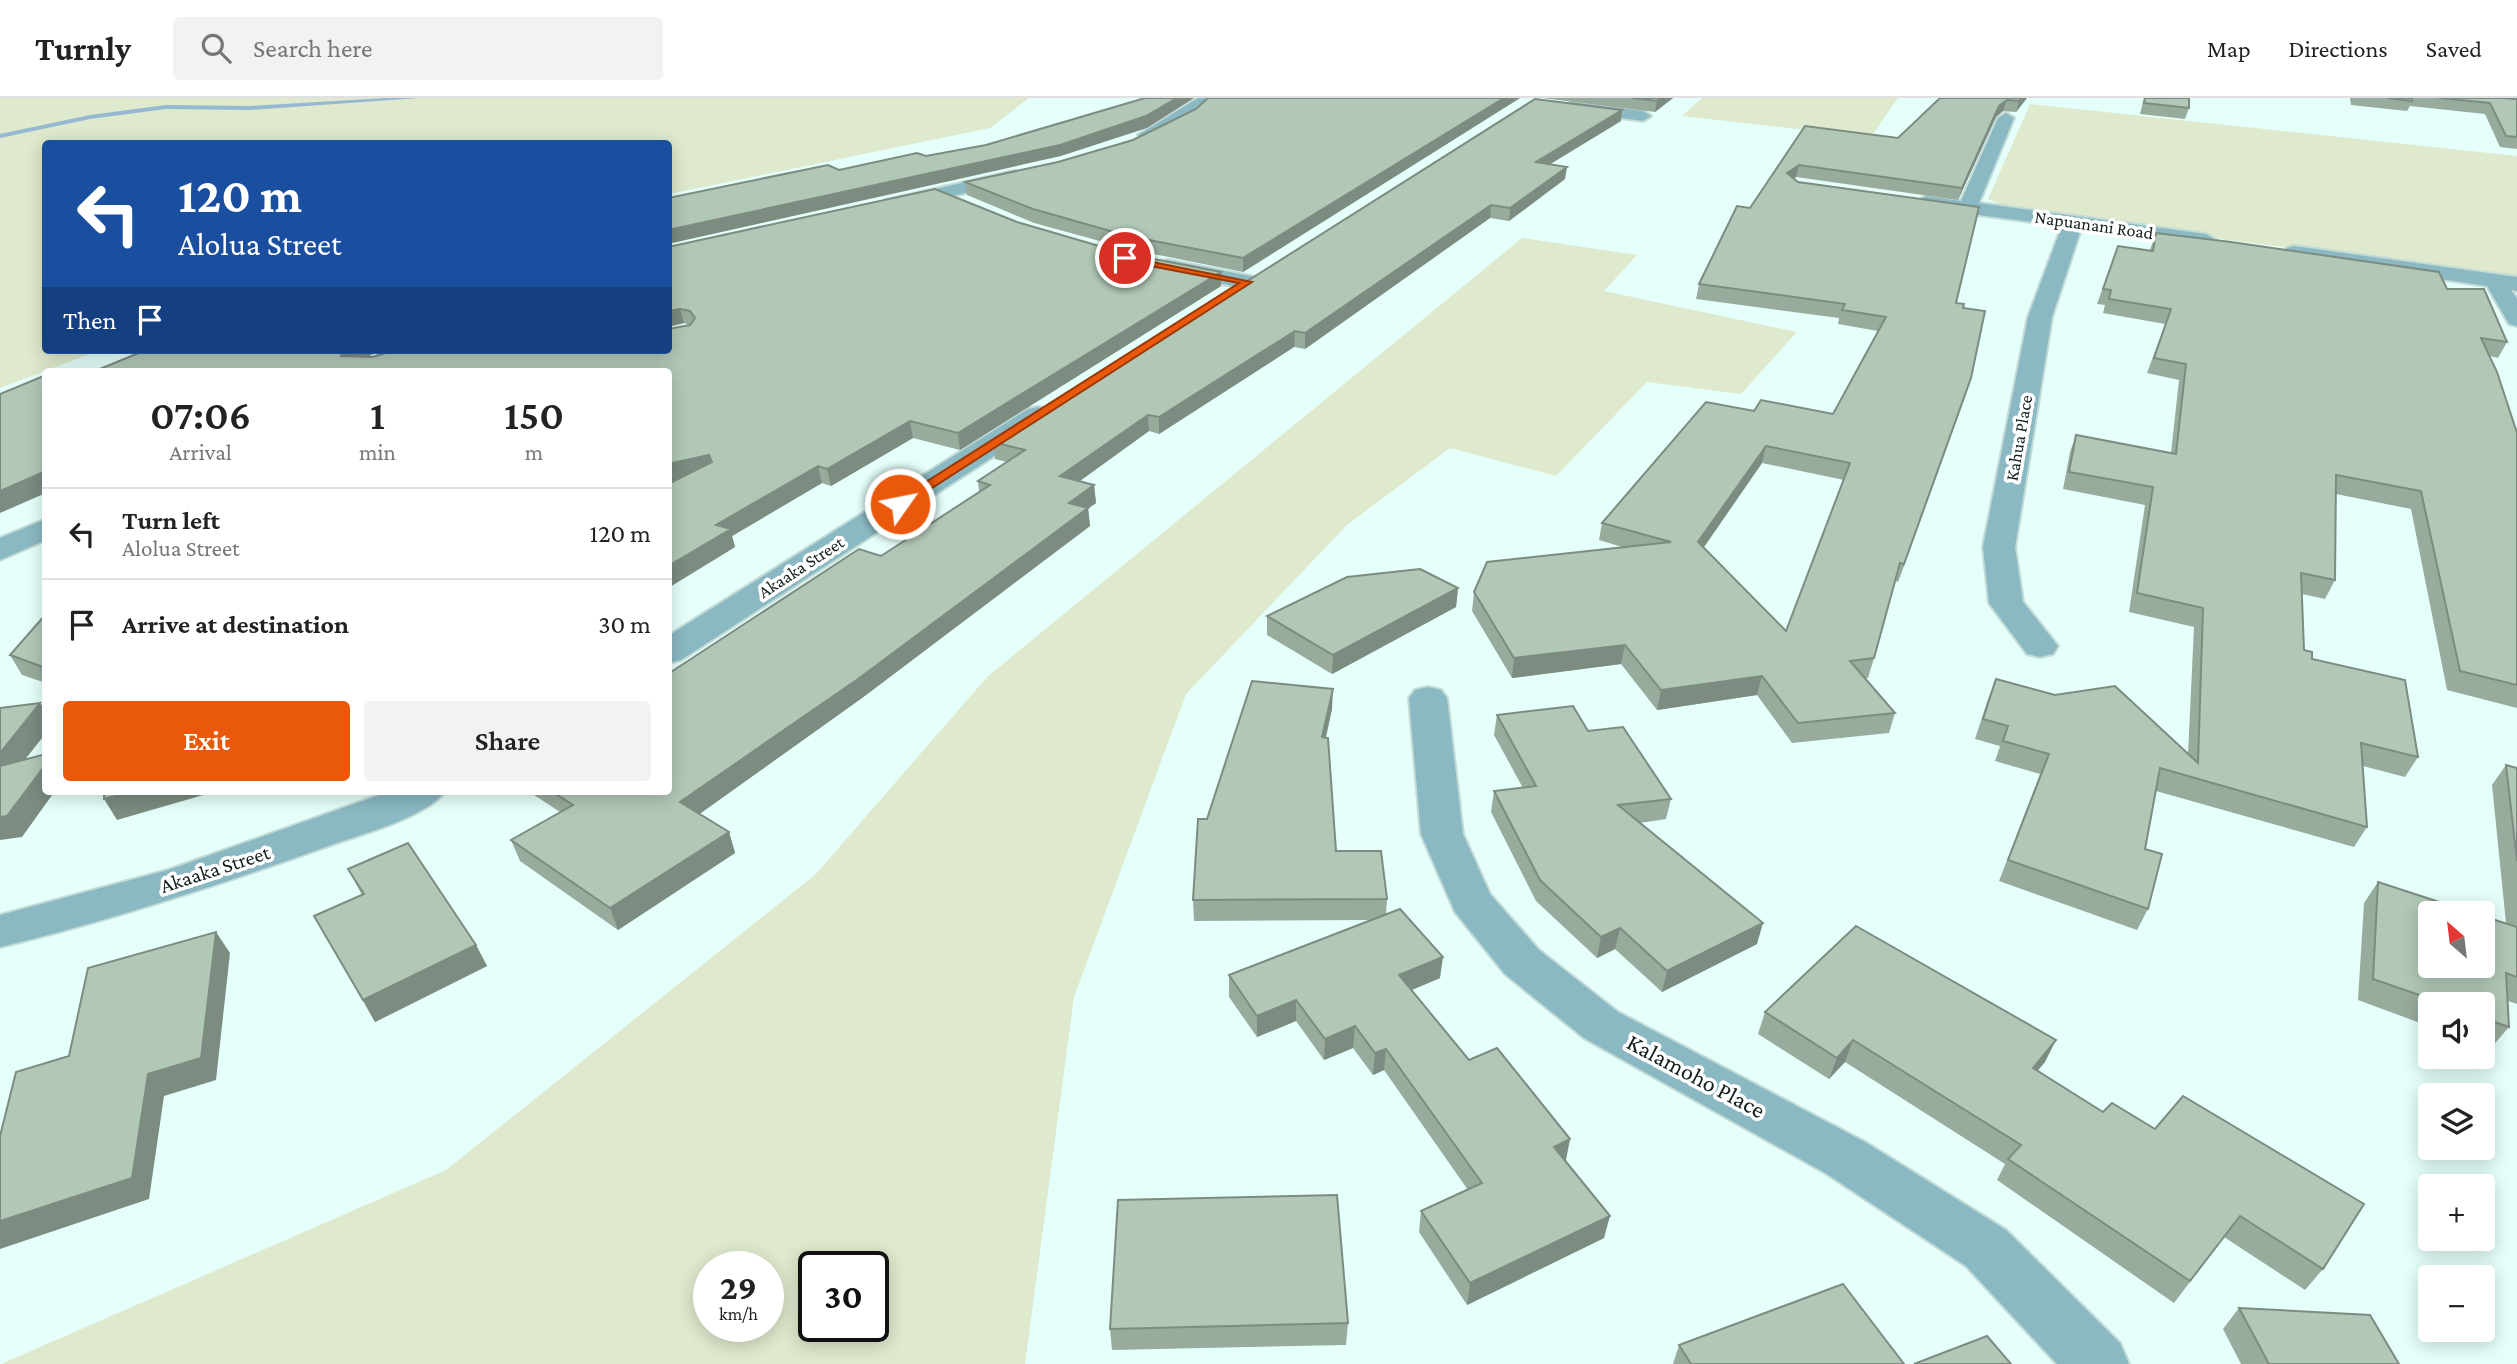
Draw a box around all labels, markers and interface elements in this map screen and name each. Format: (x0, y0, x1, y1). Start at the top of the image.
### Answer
search box (173, 17, 663, 80)
icon: search (197, 29, 235, 67)
text: Turnly (35, 30, 131, 67)
text: Search here (253, 34, 372, 63)
text: Map (2207, 35, 2251, 62)
text: Directions (2289, 35, 2388, 62)
text: Saved (2426, 35, 2482, 62)
icon: left (63, 168, 154, 259)
text: 120 m (178, 168, 302, 223)
street label: Napuanani Road (2033, 207, 2155, 243)
text: Alolua Street (178, 226, 342, 262)
pin (1095, 228, 1155, 288)
icon: arrive (1106, 239, 1144, 277)
icon: arrive (131, 301, 169, 339)
text: Then (63, 306, 117, 335)
text: 07:06 (150, 391, 251, 438)
text: 1 (370, 391, 385, 438)
text: 150 (504, 391, 564, 438)
street label: Kahua Place (2002, 393, 2036, 482)
text: Arrival (169, 439, 232, 465)
text: min (359, 439, 396, 465)
text: m (525, 439, 543, 465)
position arrow (863, 467, 937, 541)
text: Turn left (122, 506, 220, 535)
icon: left (63, 515, 101, 553)
text: 120 m (590, 519, 651, 548)
street label: Akaaka Street (755, 531, 848, 602)
text: Alolua Street (122, 535, 240, 561)
icon: arrive (63, 606, 101, 644)
text: Arrive at destination (122, 610, 349, 639)
text: 30 m (598, 610, 651, 639)
button: Exit (63, 701, 350, 781)
button: Share (364, 701, 651, 781)
street label: Akaaka Street (157, 840, 274, 898)
north arrow (2418, 901, 2496, 978)
map controls (2418, 901, 2495, 1342)
button: sound (2418, 992, 2495, 1069)
street label: Kalamoho Place (1623, 1028, 1770, 1123)
button: layers (2418, 1083, 2495, 1160)
button: + (2418, 1174, 2495, 1251)
speed limit sign: 30 (798, 1251, 889, 1342)
button: − (2418, 1265, 2495, 1342)
text: 29 (720, 1268, 757, 1307)
text: km/h (719, 1304, 758, 1324)

